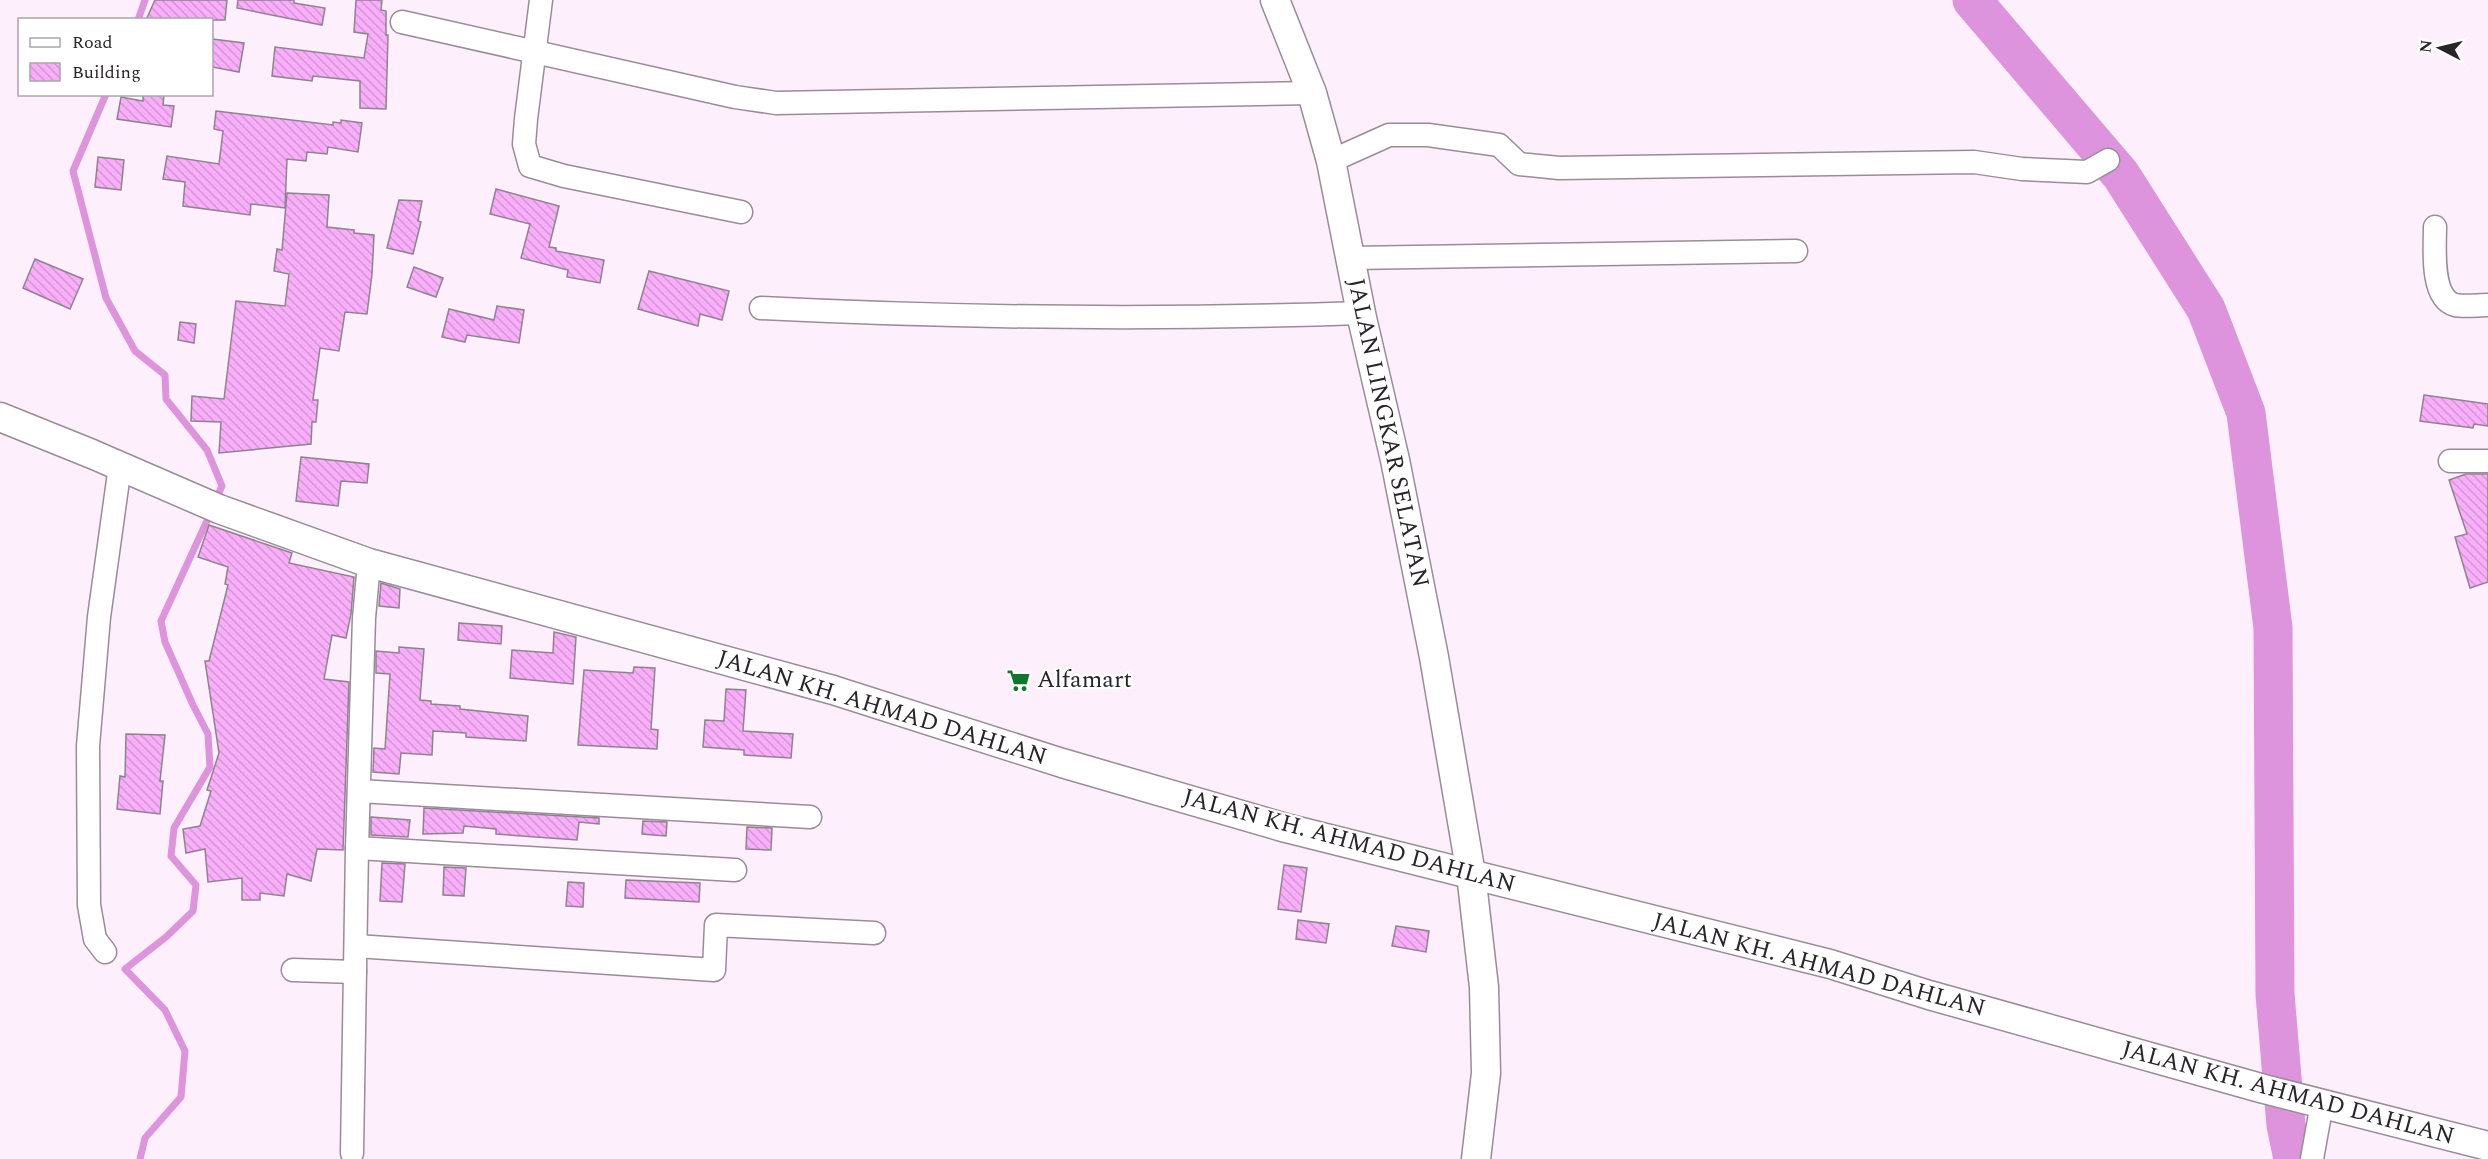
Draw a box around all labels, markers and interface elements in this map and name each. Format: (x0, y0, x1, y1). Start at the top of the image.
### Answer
legend (18, 18, 213, 96)
north arrow (2410, 18, 2470, 78)
text: Road (72, 29, 113, 56)
text: N (2413, 38, 2439, 54)
text: Building (72, 59, 141, 86)
street label: JALAN LINGKAR SELATAN (1338, 275, 1438, 591)
street label: JALAN KH. AHMAD DAHLAN (713, 641, 1051, 775)
place label: Alfamart (1037, 662, 1132, 698)
supermarket icon: Alfamart (1006, 667, 1032, 693)
street label: JALAN KH. AHMAD DAHLAN (1179, 779, 1519, 903)
street label: JALAN KH. AHMAD DAHLAN (1649, 903, 1989, 1027)
street label: JALAN KH. AHMAD DAHLAN (2118, 1031, 2458, 1155)

